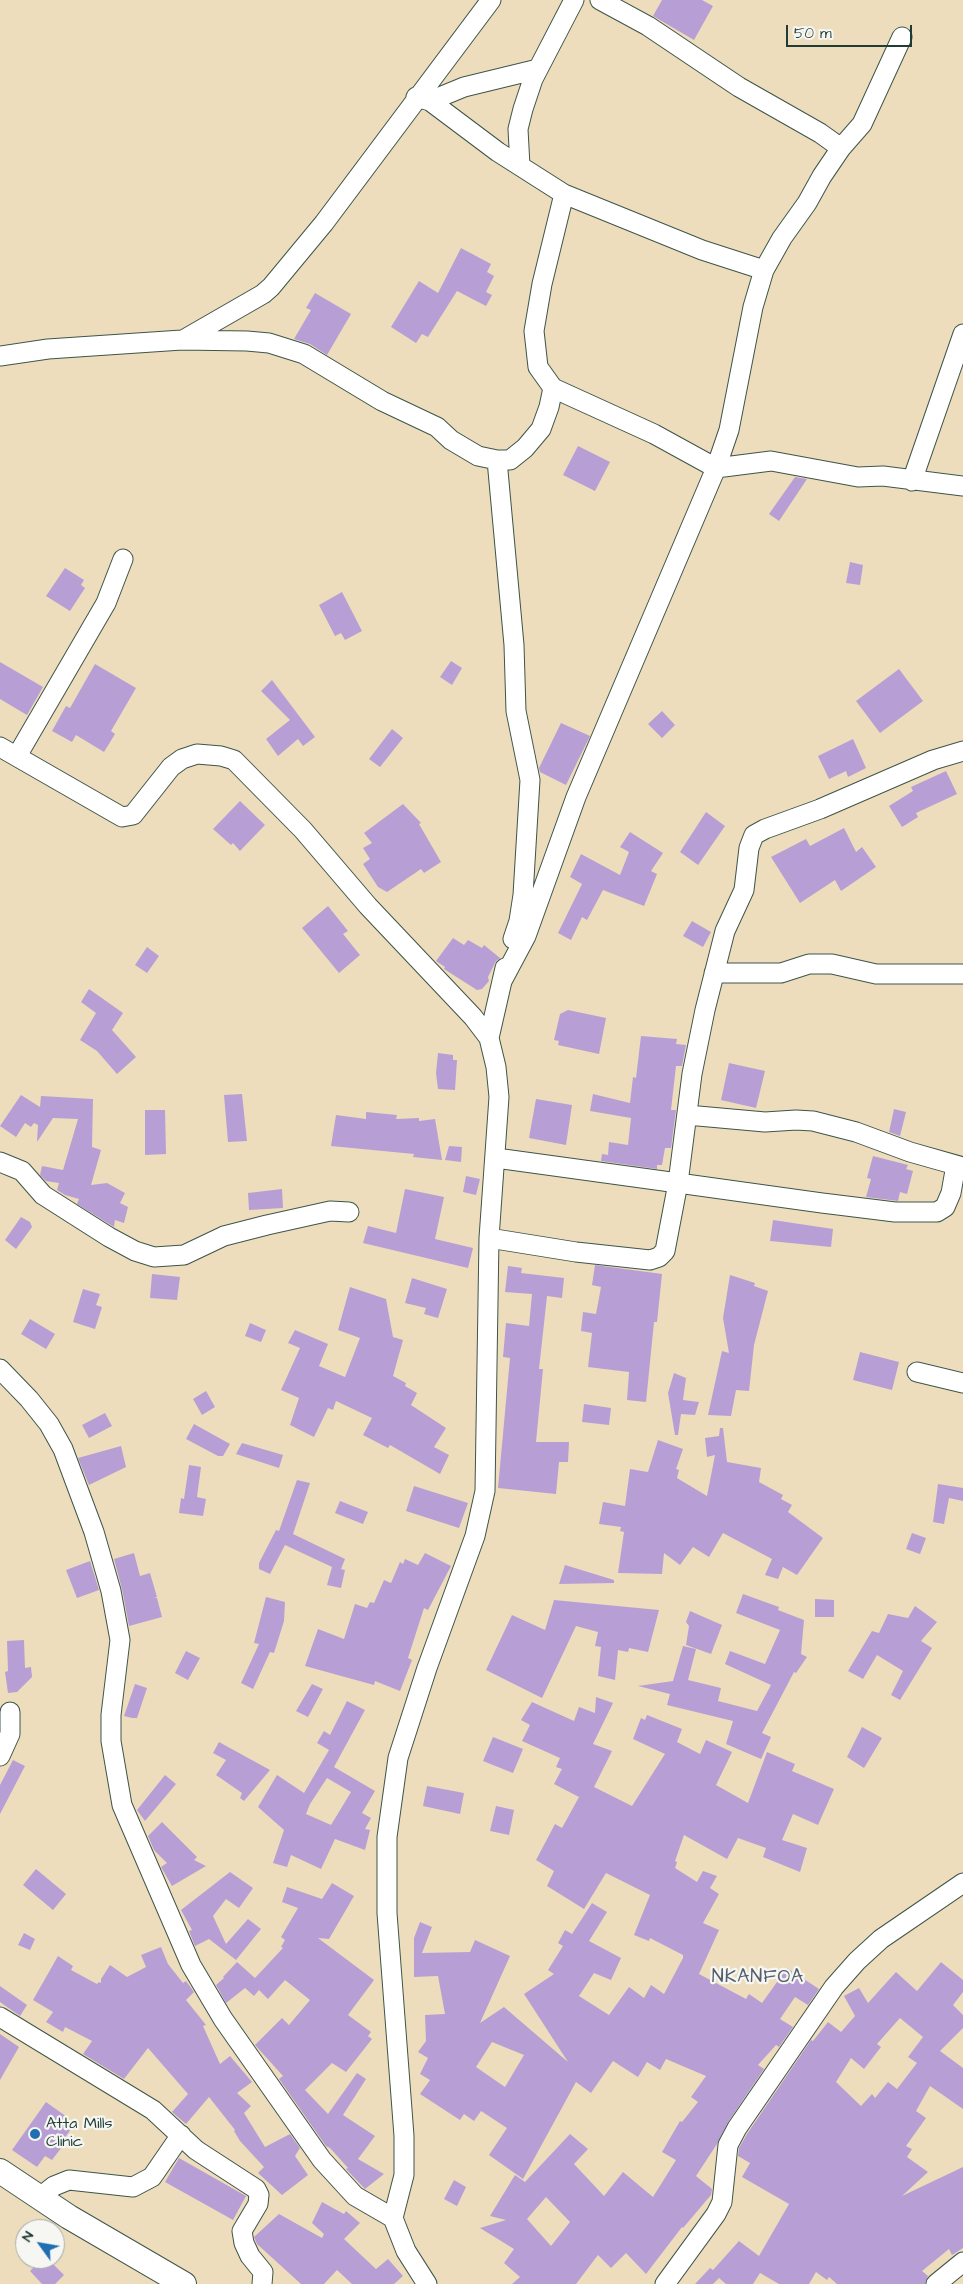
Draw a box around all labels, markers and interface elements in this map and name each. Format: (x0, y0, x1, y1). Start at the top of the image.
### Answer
scale bar (788, 15, 914, 47)
text: 50 m (794, 23, 832, 44)
district label: NKANFOA (711, 1967, 805, 1989)
place label: Atta Mills Clinic (46, 2115, 112, 2153)
marker: Atta Mills Clinic (28, 2127, 42, 2141)
north arrow (15, 2219, 65, 2269)
text: N (17, 2228, 39, 2246)

